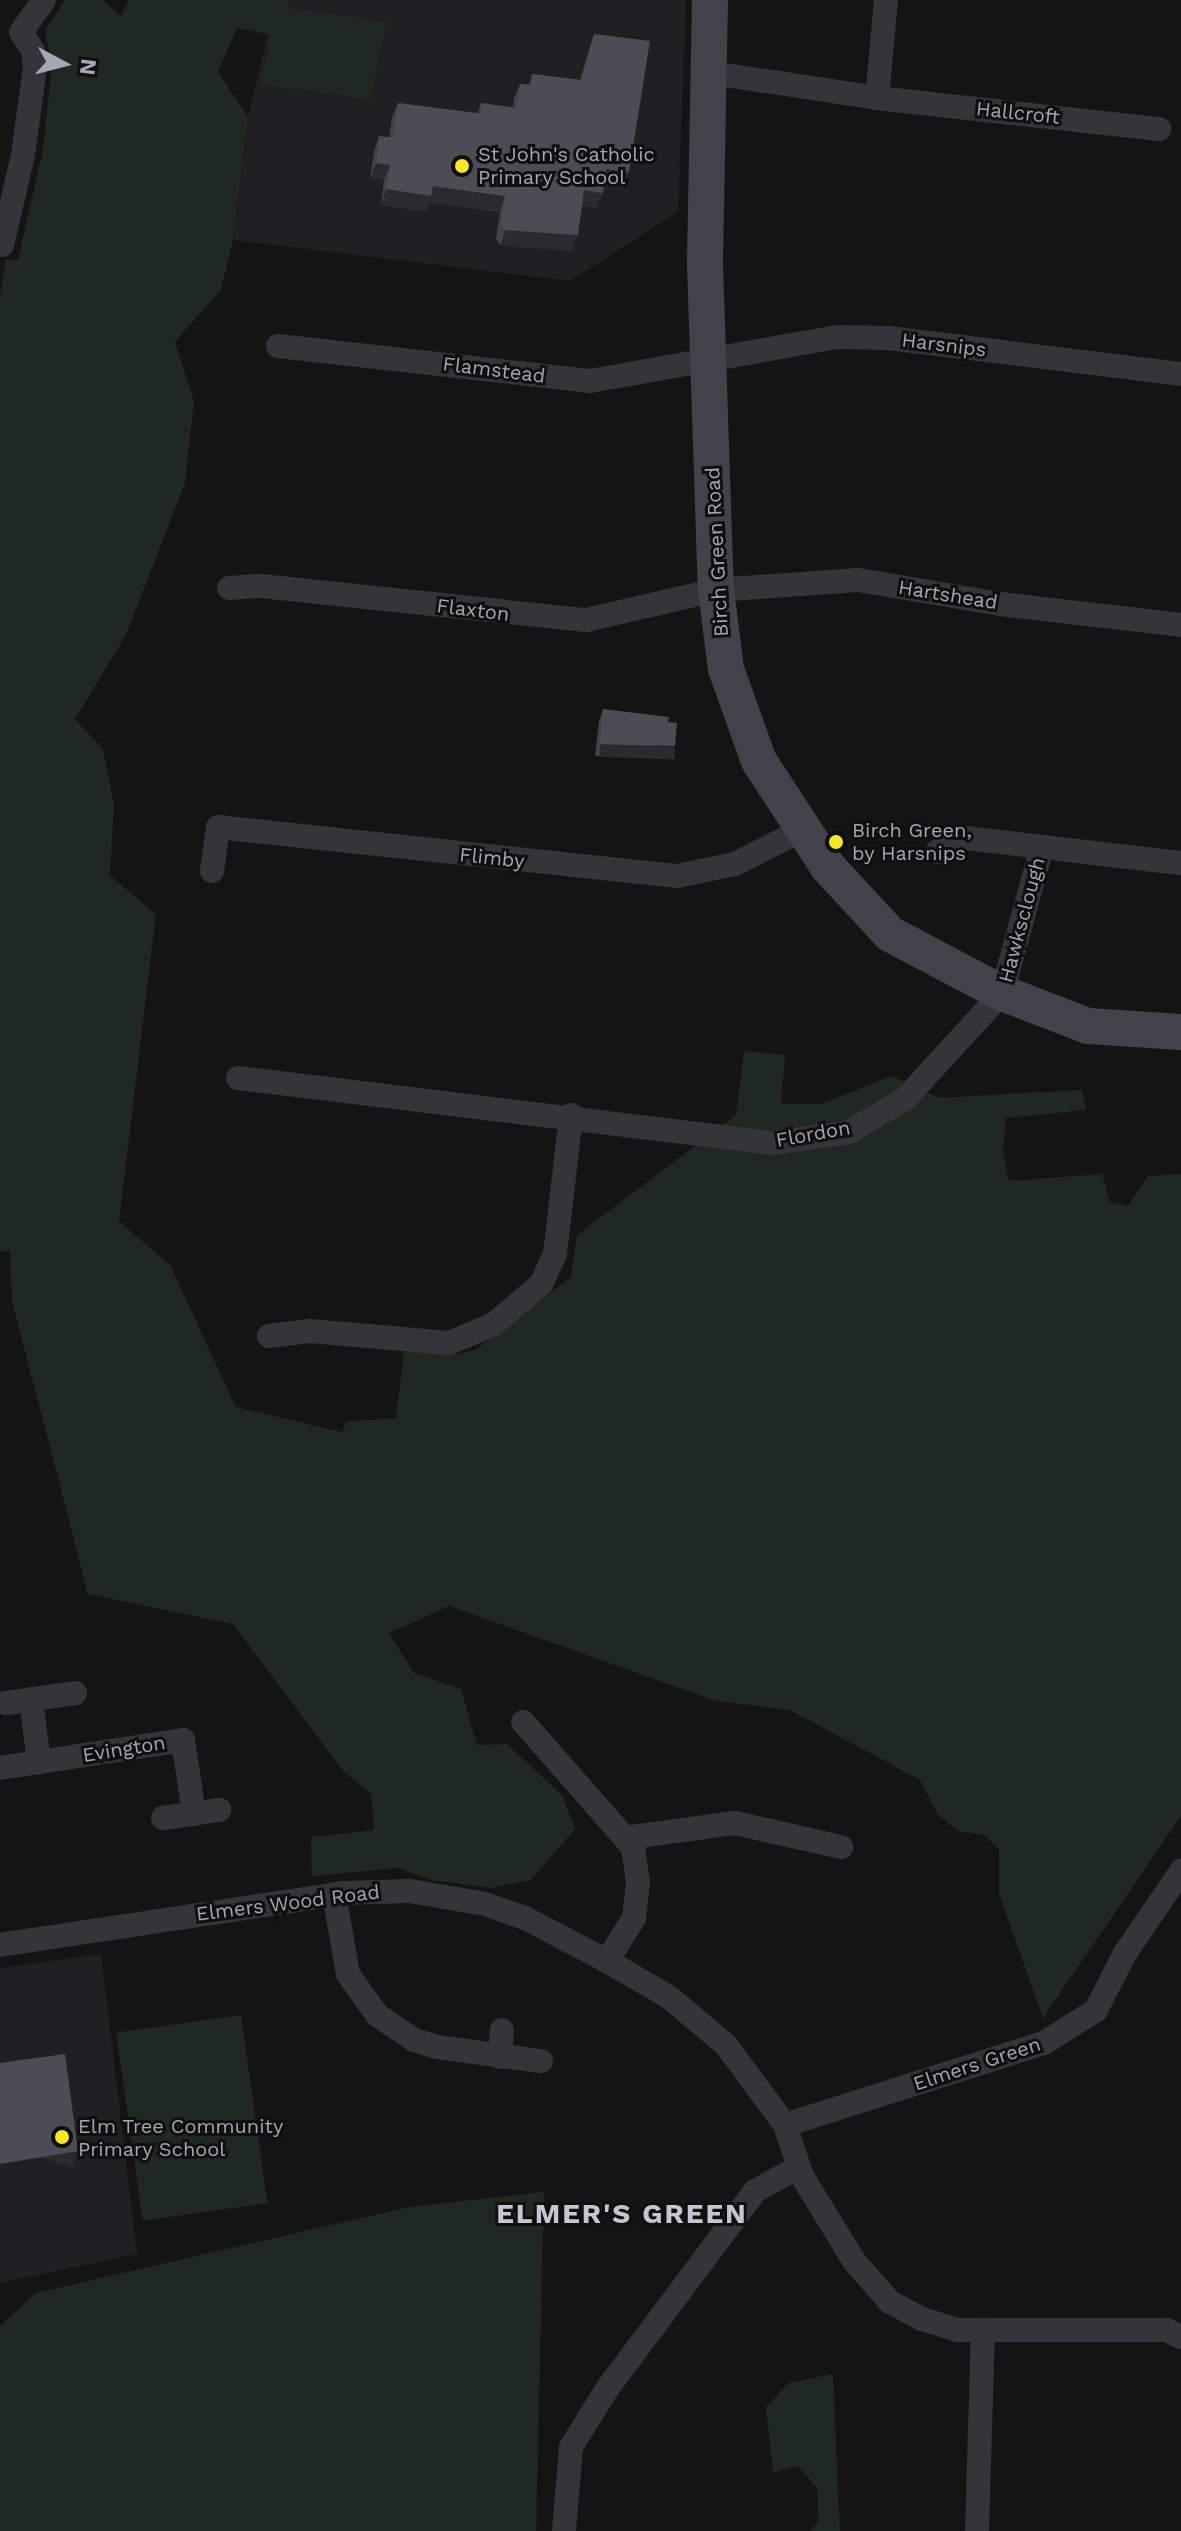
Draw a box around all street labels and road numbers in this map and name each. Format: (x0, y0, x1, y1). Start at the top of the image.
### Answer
street label: Hallcroft (975, 97, 1061, 129)
street label: Harsnips (900, 328, 988, 362)
street label: Flamstead (441, 352, 547, 388)
street label: Birch Green Road (701, 466, 733, 638)
street label: Hartshead (897, 575, 999, 615)
street label: Flaxton (435, 594, 511, 626)
street label: Flimby (458, 843, 526, 873)
street label: Hawksclough (994, 855, 1050, 985)
street label: Flordon (774, 1116, 852, 1152)
street label: Evington (81, 1731, 167, 1767)
street label: Elmers Wood Road (195, 1880, 381, 1926)
street label: Elmers Green (910, 2032, 1044, 2096)

